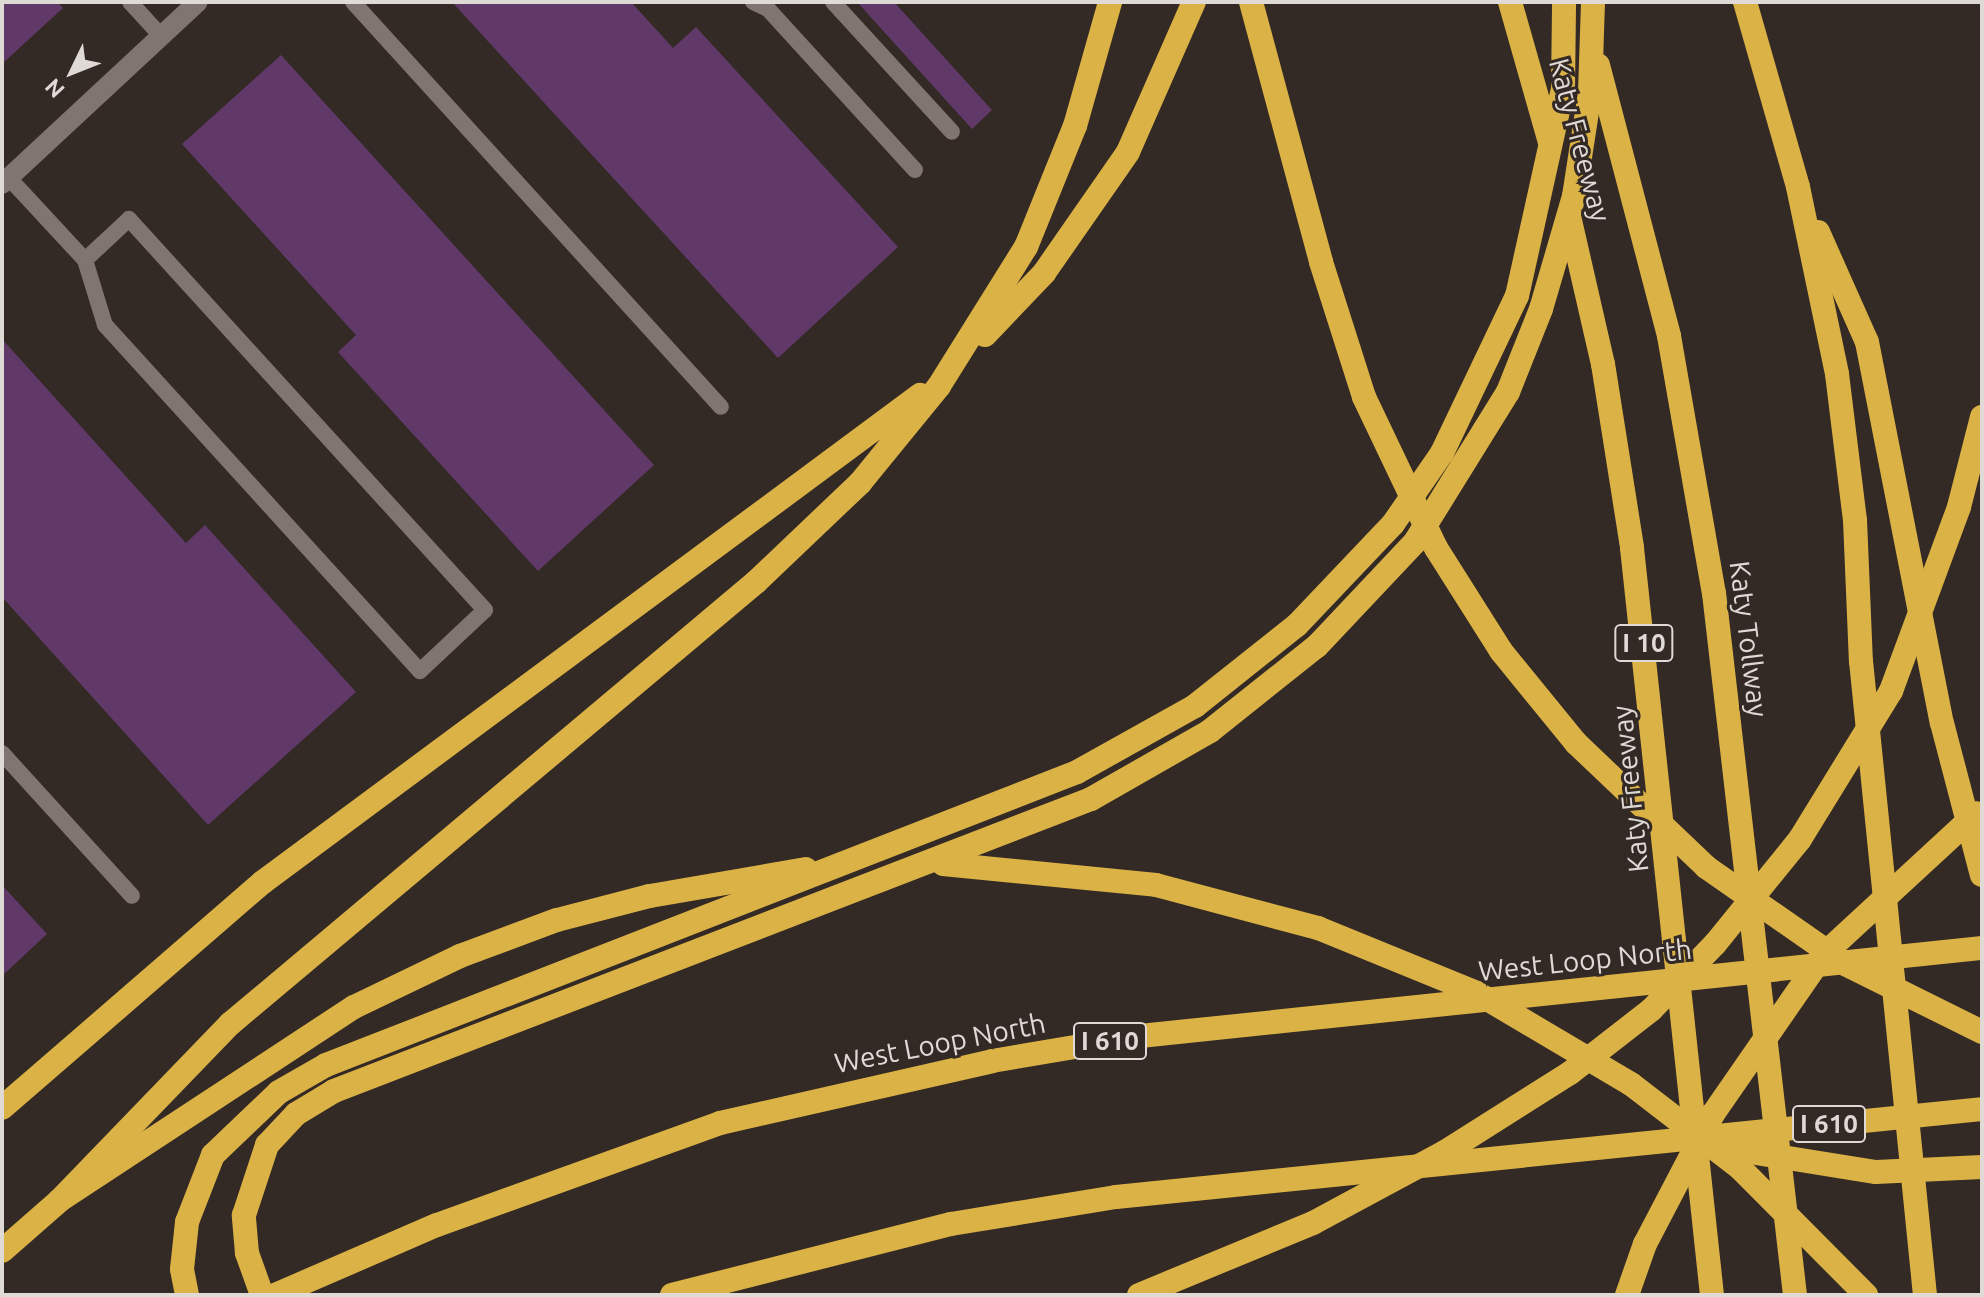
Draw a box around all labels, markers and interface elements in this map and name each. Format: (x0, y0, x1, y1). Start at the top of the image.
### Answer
north arrow (32, 32, 112, 112)
street label: Katy Freeway (1542, 55, 1618, 225)
text: N (39, 74, 69, 103)
street label: Katy Tollway (1723, 559, 1775, 719)
road number: I 10 (1614, 621, 1674, 665)
street label: Katy Freeway (1605, 704, 1655, 874)
street label: West Loop North (1477, 932, 1693, 988)
street label: West Loop North (832, 1006, 1048, 1080)
road number: I 610 (1072, 1019, 1148, 1063)
road number: I 610 (1791, 1102, 1867, 1146)

